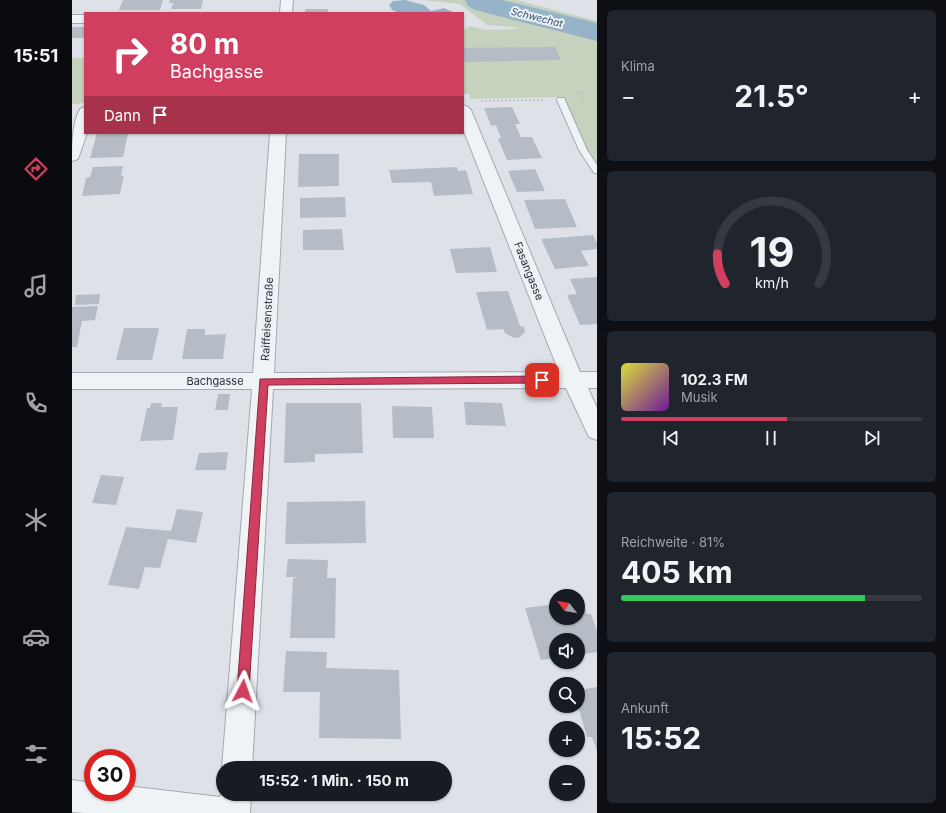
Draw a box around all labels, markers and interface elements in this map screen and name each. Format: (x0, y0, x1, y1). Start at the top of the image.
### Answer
water label: Schwechat (510, 5, 565, 29)
text: 80 m (170, 27, 239, 61)
icon: right (104, 28, 156, 80)
text: 15:51 (14, 45, 58, 66)
text: Klima (621, 58, 655, 74)
text: Bachgasse (170, 61, 263, 82)
text: 21.5° (734, 78, 809, 114)
text: − (621, 83, 636, 109)
text: + (907, 83, 922, 109)
icon: arrive (149, 104, 171, 126)
text: Dann (104, 106, 141, 125)
icon: directions (22, 155, 50, 183)
text: 19 (749, 227, 794, 277)
street label: Fasangasse (511, 240, 547, 302)
icon: music (22, 272, 50, 300)
text: km/h (755, 273, 788, 290)
street label: Raiffeisenstraße (258, 277, 276, 361)
pin (525, 363, 559, 397)
icon: arrive (531, 369, 553, 391)
text: 102.3 FM (681, 370, 748, 389)
street label: Bachgasse (186, 374, 244, 388)
icon: phone (22, 389, 50, 417)
text: Musik (681, 389, 718, 405)
icon: previous (660, 427, 682, 449)
icon: pause (760, 427, 782, 449)
icon: next (861, 427, 883, 449)
icon: climate (22, 506, 50, 534)
text: Reichweite · 81% (621, 534, 725, 550)
text: 405 km (621, 554, 733, 590)
north arrow (549, 589, 585, 625)
map controls (549, 589, 585, 801)
icon: car (22, 623, 50, 651)
button: sound (549, 633, 585, 669)
position arrow (222, 670, 264, 712)
button: search (549, 677, 585, 713)
text: Ankunft (621, 700, 669, 716)
text: 15:52 (621, 720, 701, 756)
button: + (549, 721, 585, 757)
icon: filters (22, 740, 50, 768)
speed limit sign: 30 (84, 749, 136, 801)
button: − (549, 765, 585, 801)
text: 15:52 · 1 Min. · 150 m (259, 771, 409, 790)

